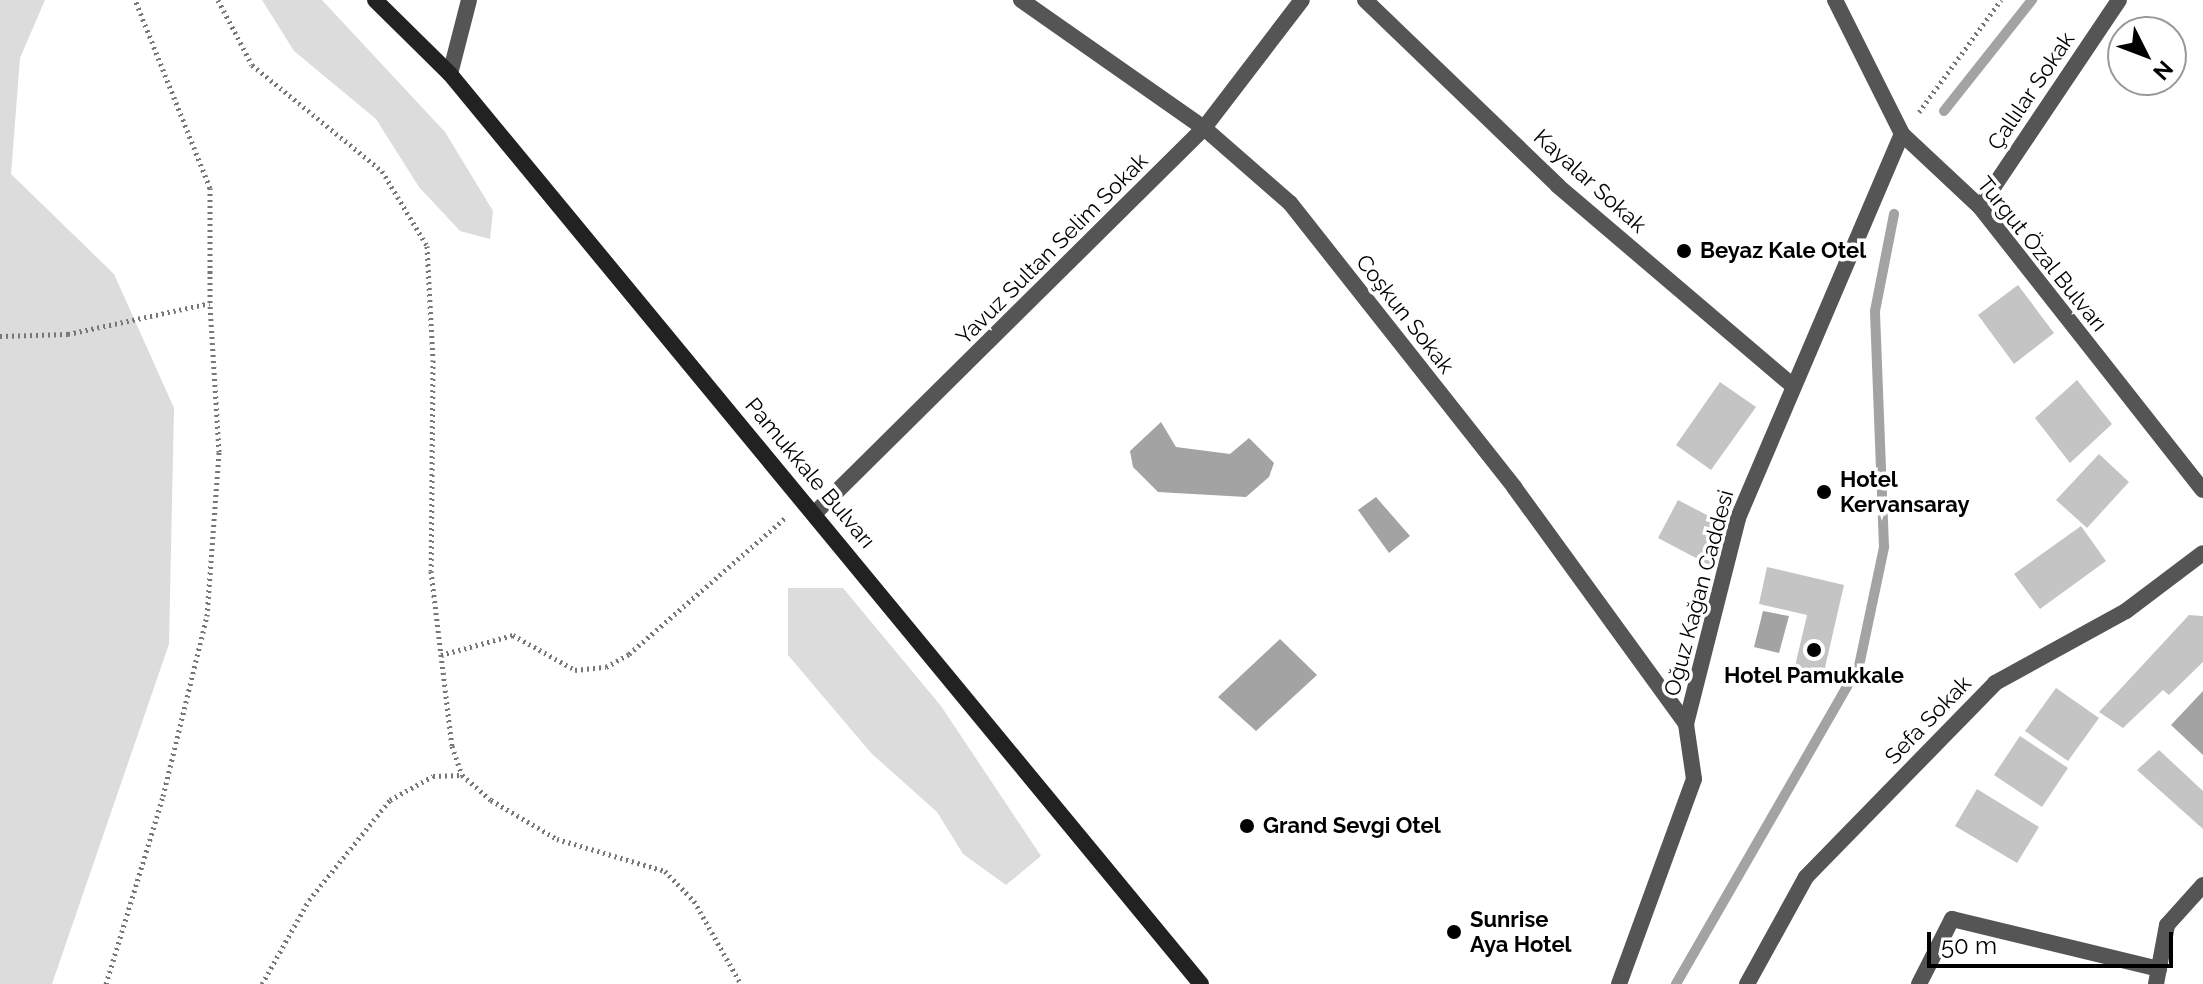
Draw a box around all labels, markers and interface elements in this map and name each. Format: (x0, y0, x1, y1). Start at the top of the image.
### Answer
north arrow (2107, 16, 2187, 96)
street label: Çallılar Sokak (1982, 27, 2080, 155)
text: N (2148, 56, 2179, 86)
street label: Kayalar Sokak (1528, 124, 1652, 238)
street label: Yavuz Sultan Selim Sokak (951, 148, 1153, 350)
street label: Turgut Özal Bulvarı (1971, 171, 2113, 337)
place label: Beyaz Kale Otel (1700, 238, 1866, 264)
marker: Beyaz Kale Otel (1675, 242, 1693, 260)
street label: Coşkun Sokak (1350, 249, 1460, 379)
street label: Pamukkale Bulvarı (740, 393, 880, 553)
place label: Hotel Kervansaray (1840, 466, 1970, 518)
marker: Hotel Kervansaray (1815, 483, 1833, 501)
street label: Oğuz Kağan Caddesi (1659, 487, 1739, 699)
marker: Hotel Pamukkale (1805, 641, 1823, 659)
place label: Hotel Pamukkale (1724, 663, 1904, 689)
street label: Sefa Sokak (1879, 670, 1977, 770)
place label: Grand Sevgi Otel (1263, 813, 1441, 839)
marker: Grand Sevgi Otel (1238, 817, 1256, 835)
place label: Sunrise Aya Hotel (1470, 906, 1572, 958)
scale bar (1931, 916, 2177, 966)
marker: Sunrise Aya Hotel (1445, 923, 1463, 941)
text: 50 m (1941, 931, 1997, 960)

